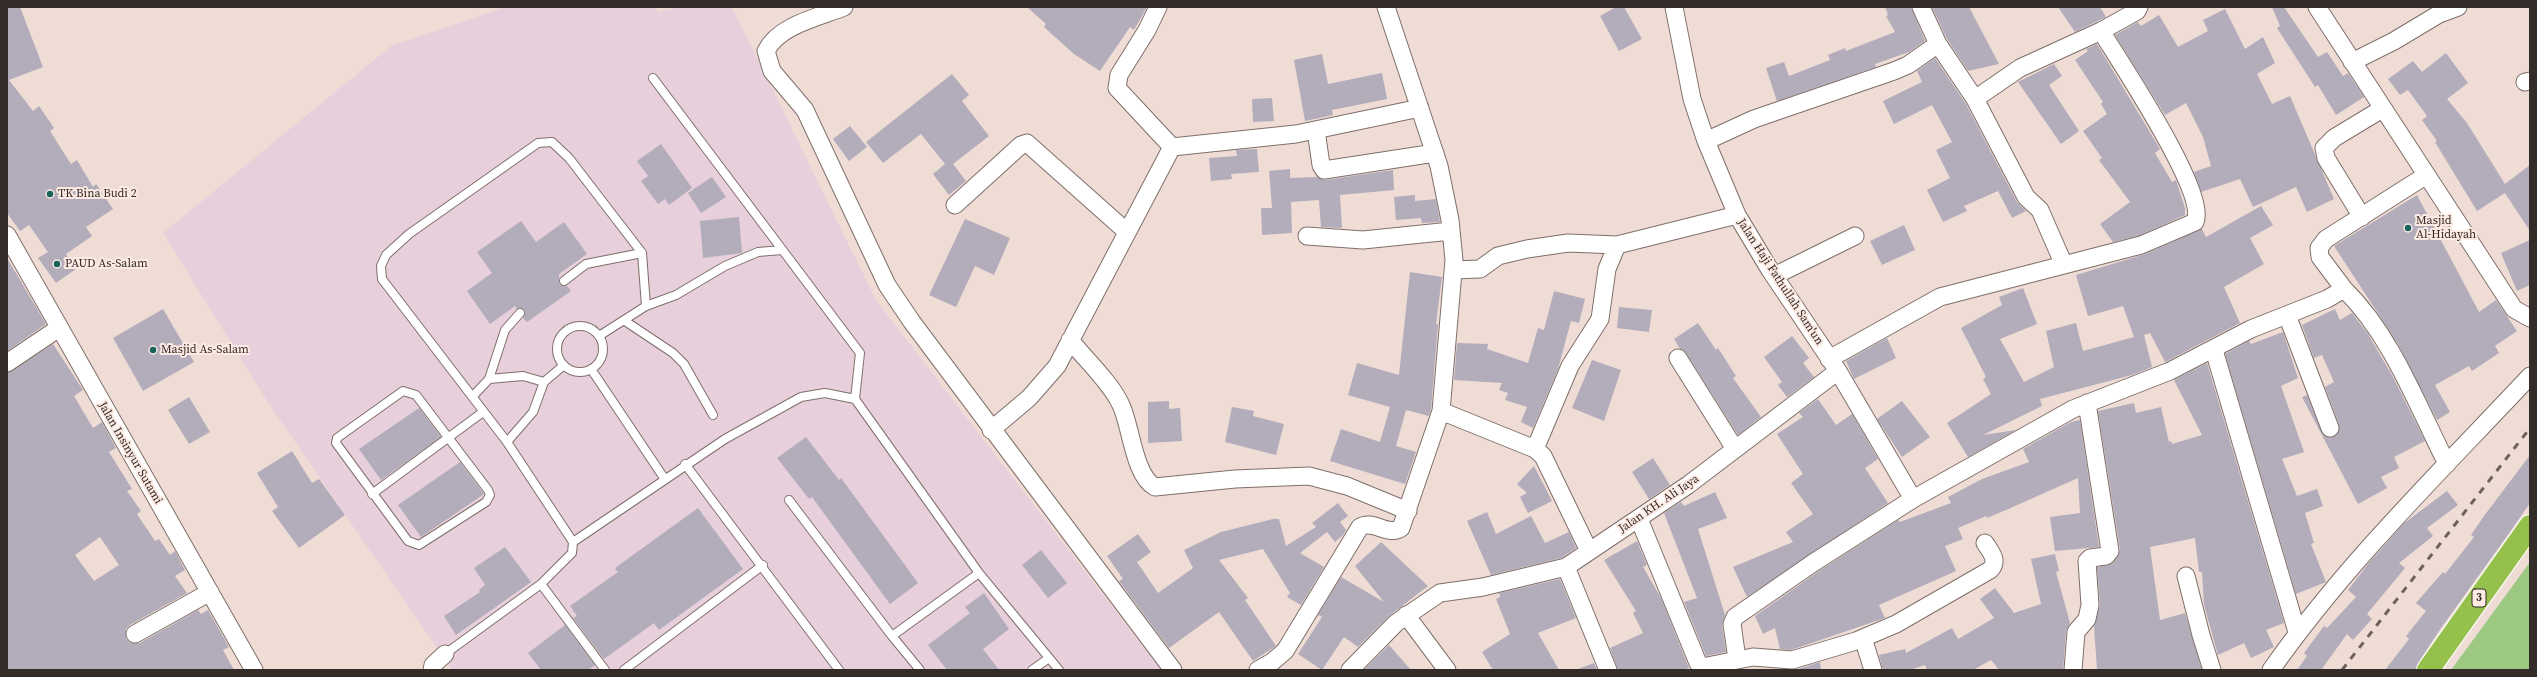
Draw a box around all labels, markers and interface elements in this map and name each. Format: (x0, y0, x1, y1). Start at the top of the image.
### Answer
place label: TK Bina Budi 2 (58, 187, 137, 201)
marker: TK Bina Budi 2 (45, 189, 55, 199)
place label: Masjid Al-Hidayah (2416, 214, 2476, 242)
street label: Jalan Haji Fathullah Sam'un (1734, 216, 1826, 348)
marker: Masjid Al-Hidayah (2403, 223, 2413, 233)
place label: PAUD As-Salam (65, 257, 148, 271)
marker: PAUD As-Salam (52, 259, 62, 269)
place label: Masjid As-Salam (161, 343, 249, 357)
marker: Masjid As-Salam (148, 345, 158, 355)
street label: Jalan Insinyur Sutami (95, 399, 165, 507)
street label: Jalan KH. Ali Jaya (1616, 472, 1702, 536)
road number: 3 (2472, 589, 2486, 607)

